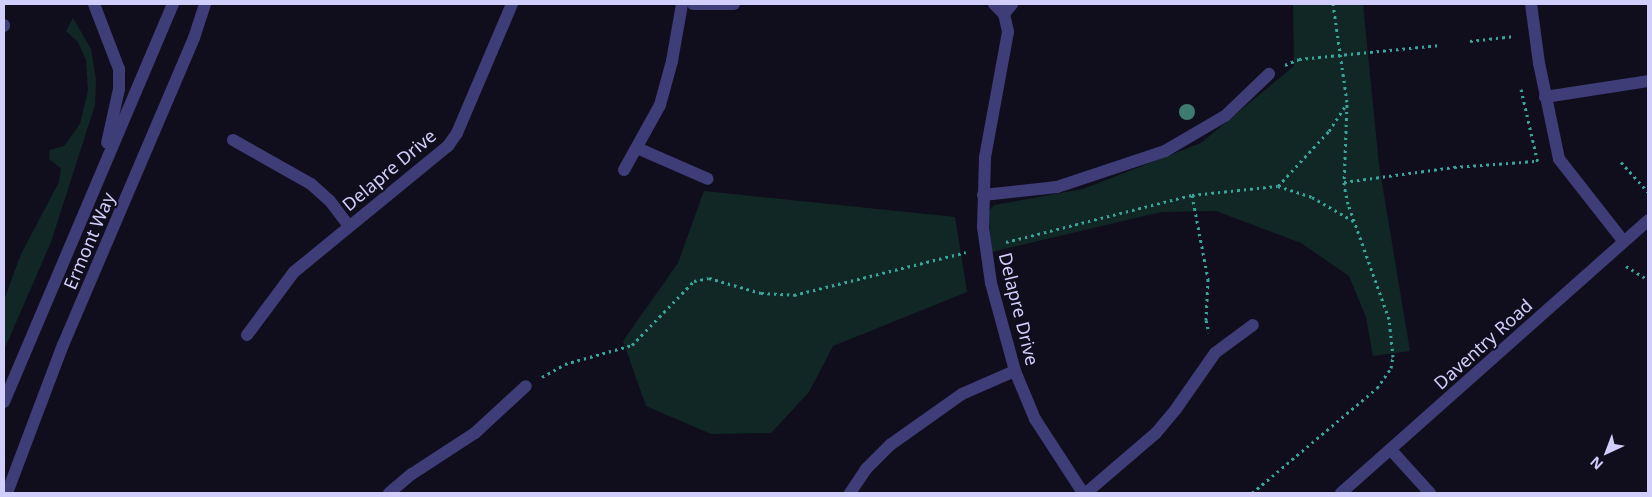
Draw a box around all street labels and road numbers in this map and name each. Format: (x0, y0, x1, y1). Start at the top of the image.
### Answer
street label: Delapre Drive (338, 125, 440, 215)
street label: Ermont Way (59, 189, 119, 293)
street label: Delapre Drive (995, 250, 1043, 368)
street label: Daventry Road (1429, 294, 1537, 394)

